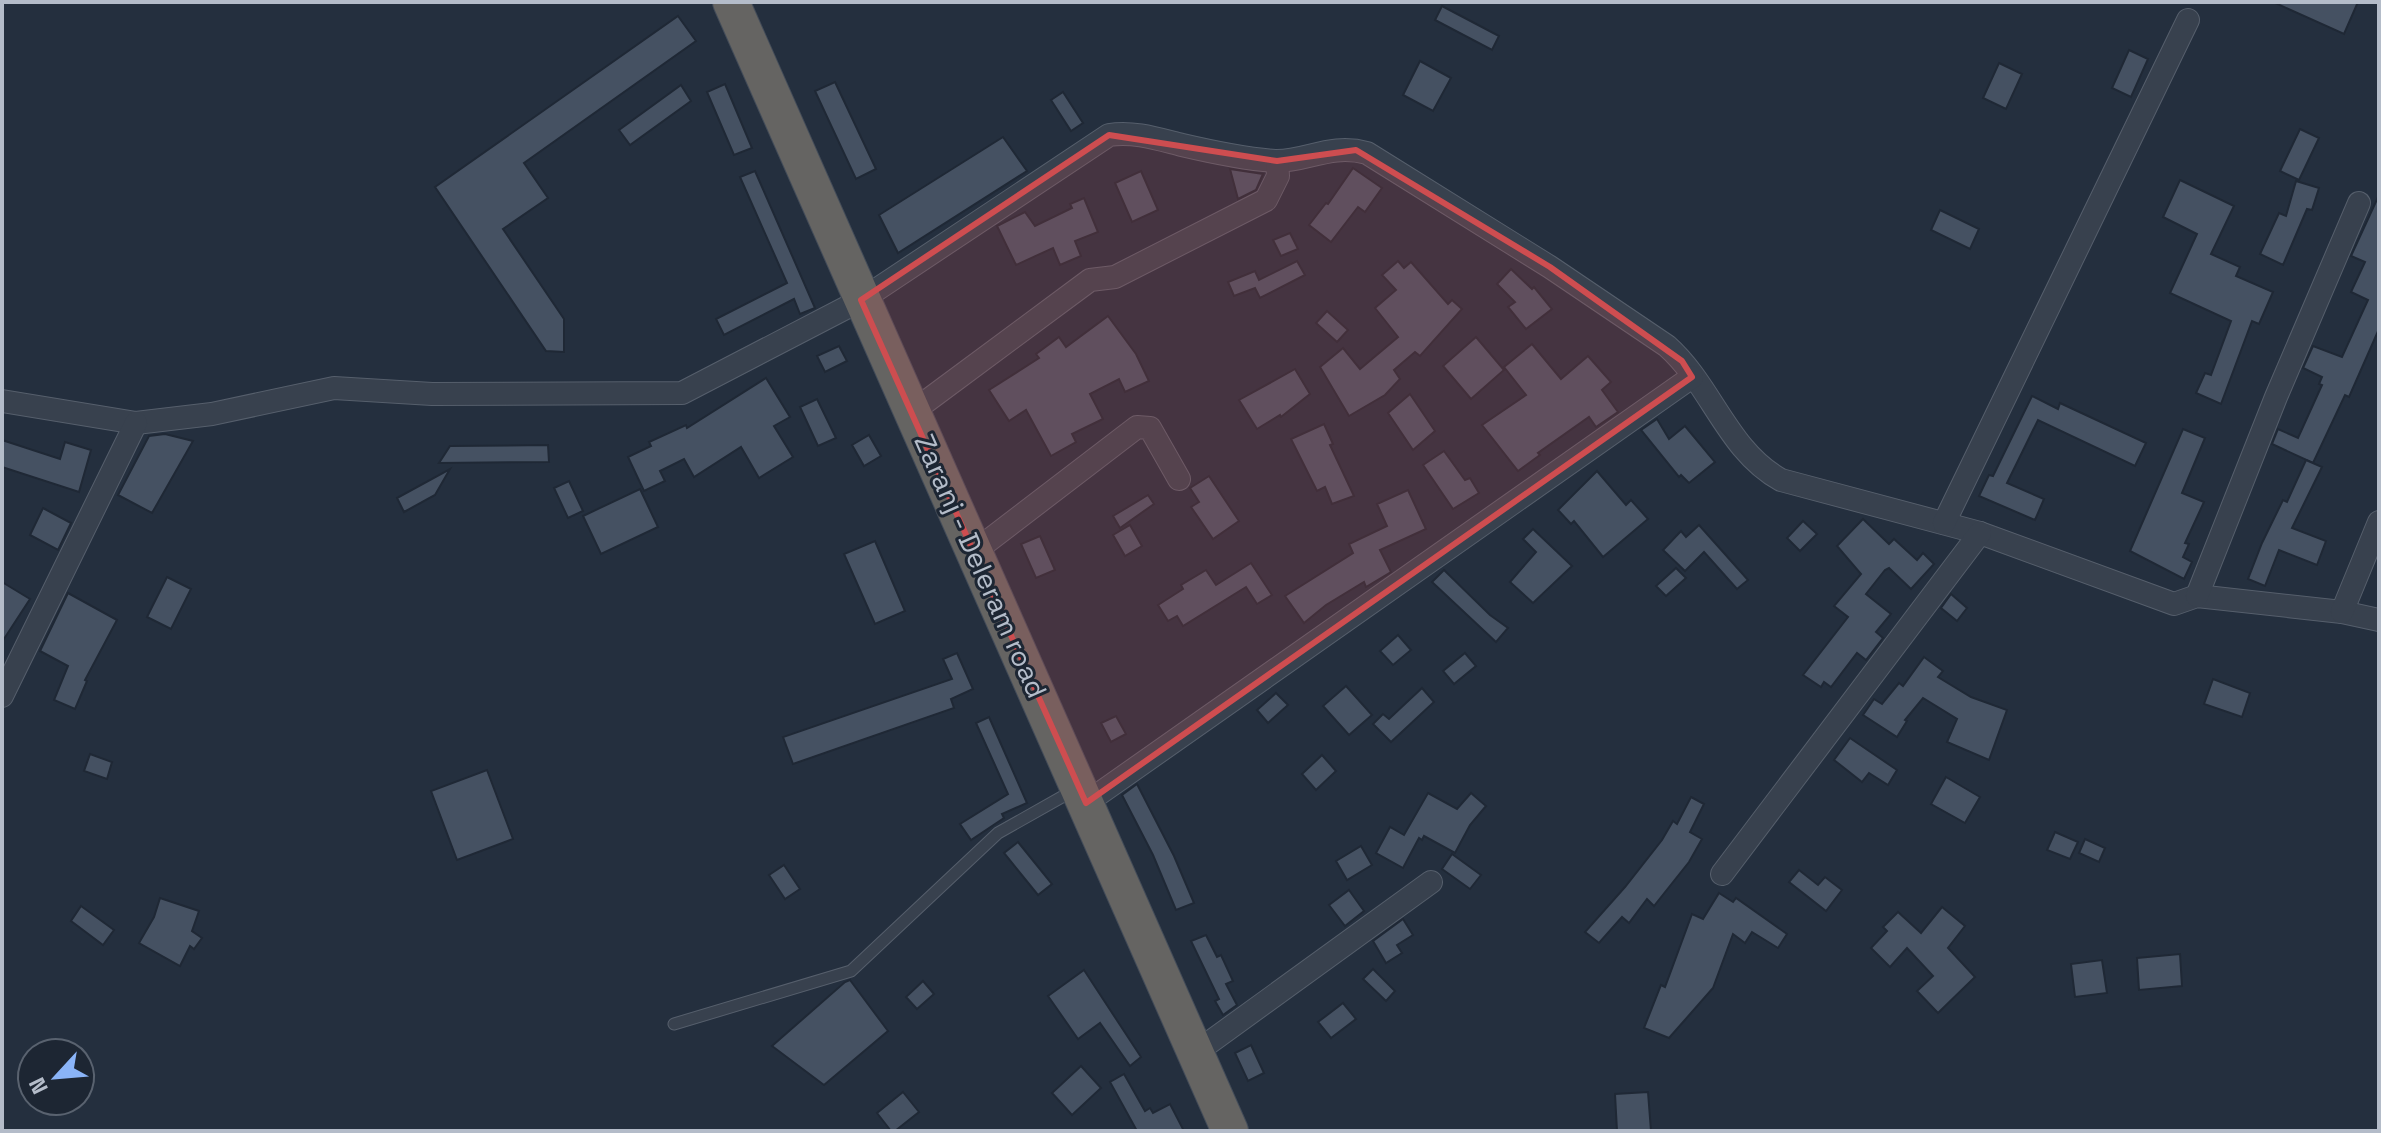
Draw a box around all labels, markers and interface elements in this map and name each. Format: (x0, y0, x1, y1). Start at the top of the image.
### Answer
street label: Zaranj - Deleram road (907, 428, 1055, 704)
north arrow (16, 1037, 96, 1117)
text: N (22, 1073, 54, 1099)

